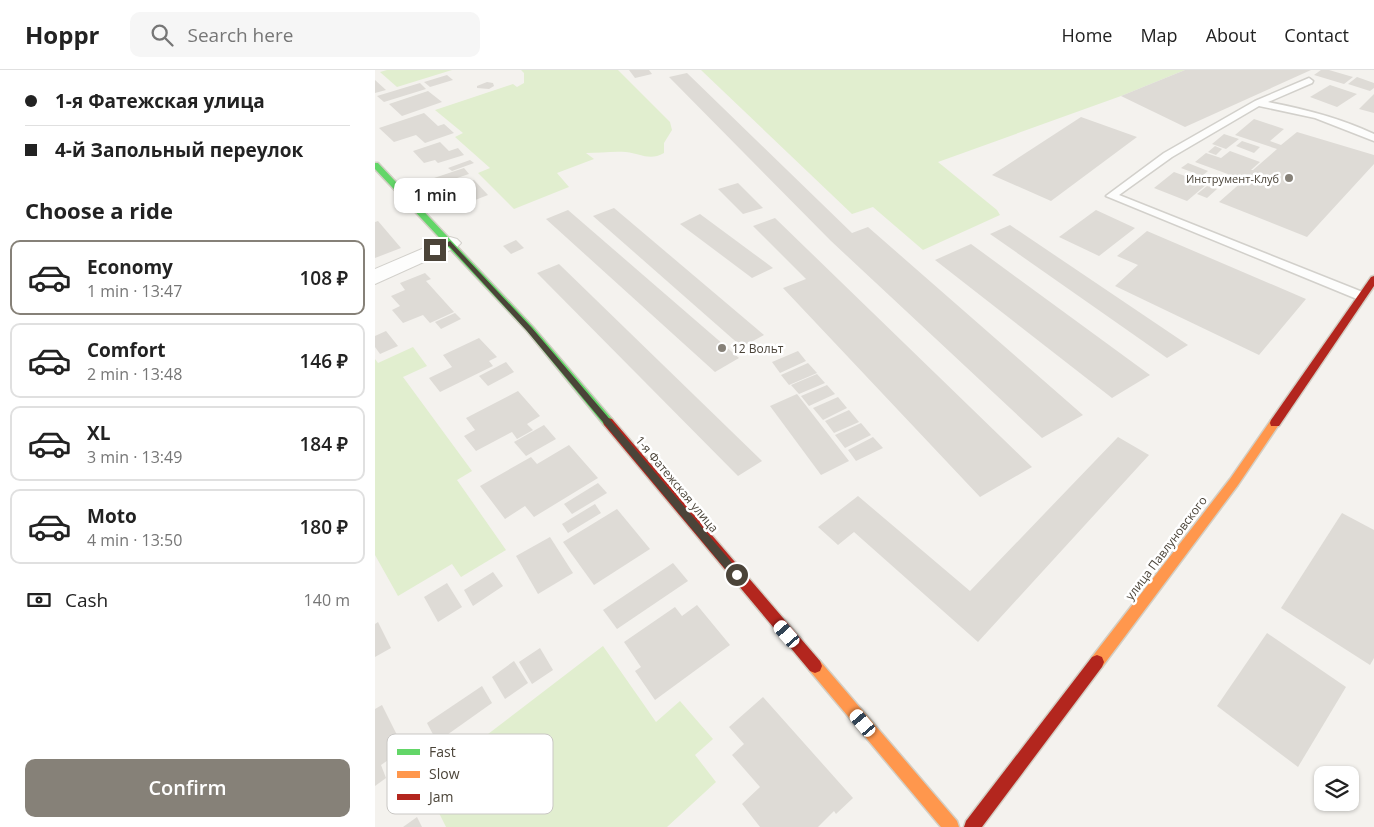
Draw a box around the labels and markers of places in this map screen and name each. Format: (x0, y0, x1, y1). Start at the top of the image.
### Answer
place label: Инструмент-Клуб (1186, 171, 1279, 186)
marker: Инструмент-Клуб (1283, 172, 1295, 184)
place label: 12 Вольт (732, 340, 784, 357)
marker: 12 Вольт (716, 342, 728, 354)

